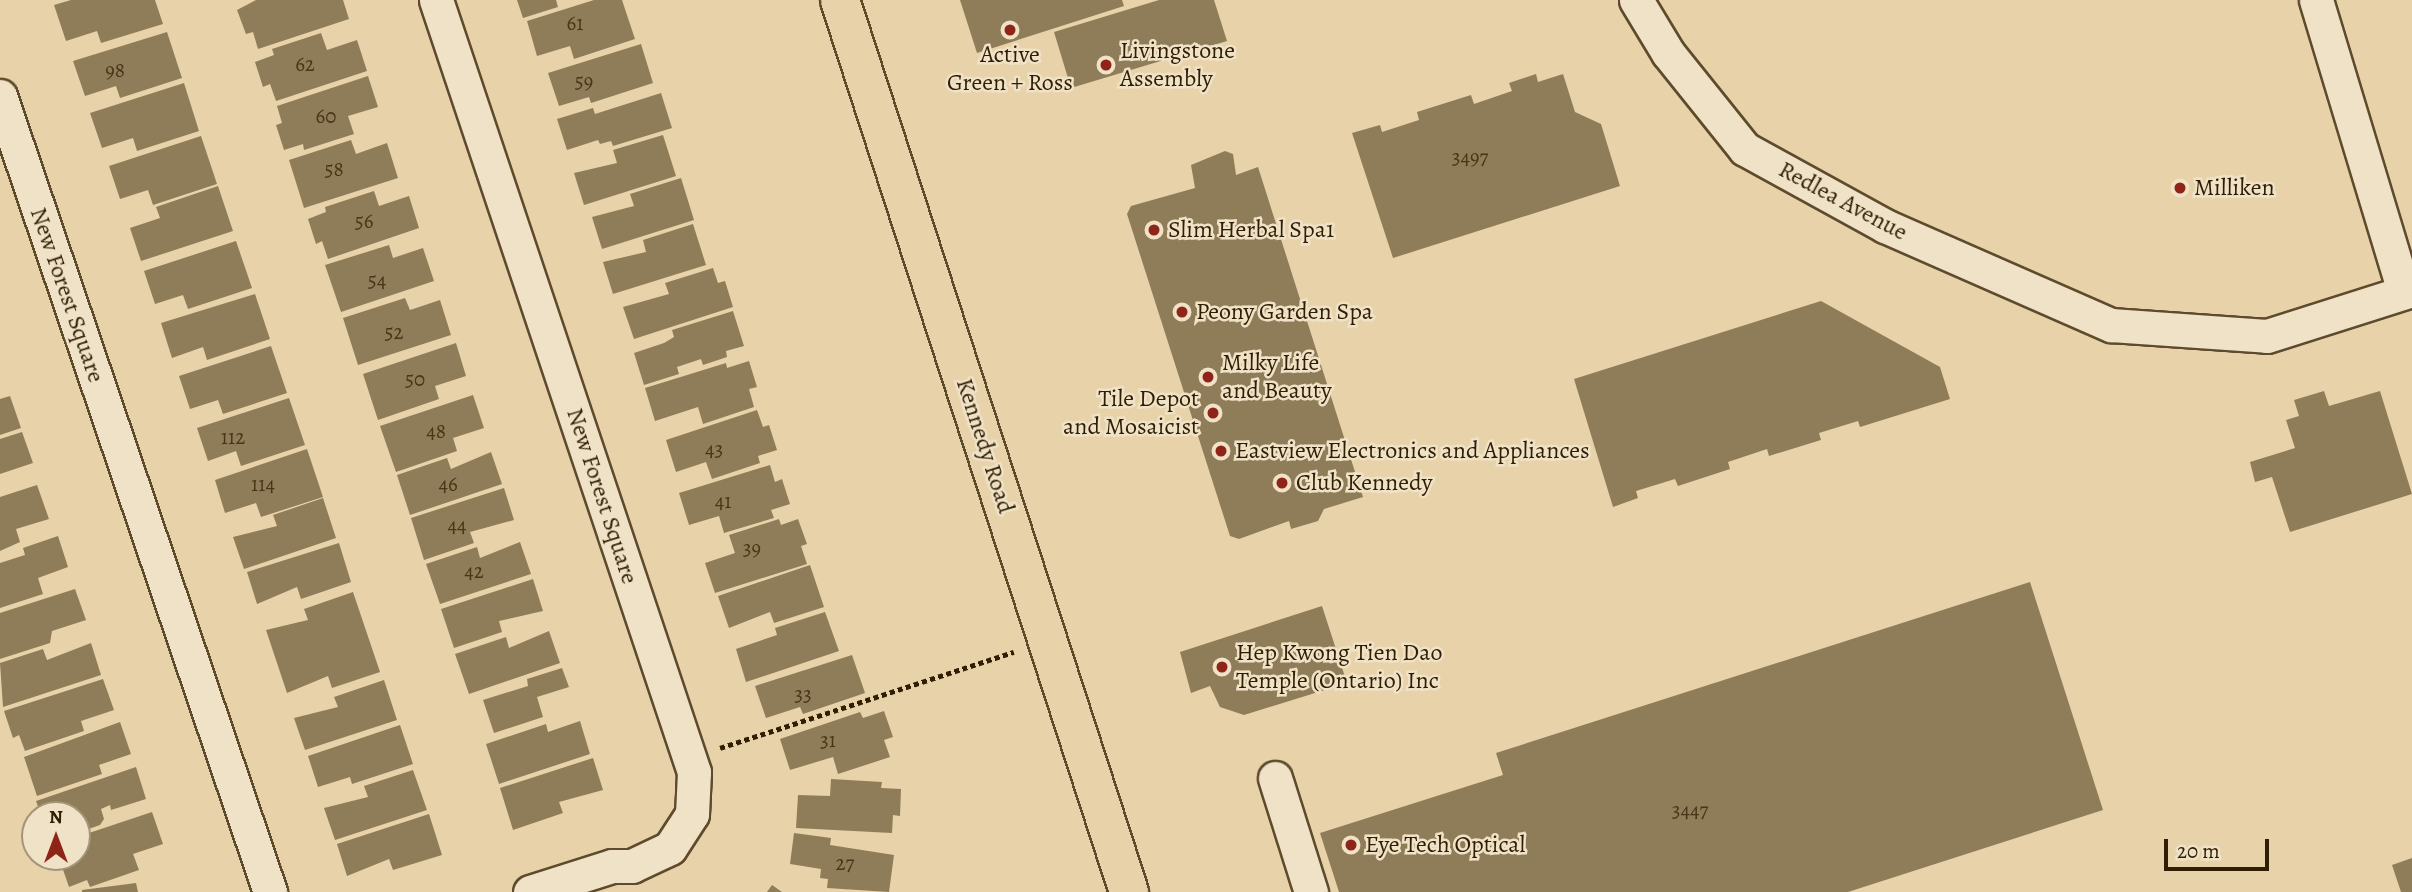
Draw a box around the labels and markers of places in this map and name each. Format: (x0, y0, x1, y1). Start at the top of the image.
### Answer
marker: Active Green + Ross (1002, 22, 1018, 38)
place label: Livingstone Assembly (1120, 37, 1235, 93)
place label: Active Green + Ross (947, 41, 1073, 97)
marker: Livingstone Assembly (1098, 57, 1114, 73)
place label: Milliken (2194, 174, 2275, 202)
marker: Milliken (2172, 180, 2188, 196)
place label: Slim Herbal Spa1 (1168, 216, 1334, 244)
marker: Slim Herbal Spa1 (1146, 222, 1162, 238)
place label: Peony Garden Spa (1196, 298, 1373, 326)
marker: Peony Garden Spa (1174, 304, 1190, 320)
place label: Milky Life and Beauty (1222, 349, 1332, 405)
marker: Milky Life and Beauty (1200, 369, 1216, 385)
place label: Tile Depot and Mosaicist (1063, 385, 1199, 441)
marker: Tile Depot and Mosaicist (1205, 405, 1221, 421)
place label: Eastview Electronics and Appliances (1235, 437, 1590, 465)
marker: Eastview Electronics and Appliances (1213, 443, 1229, 459)
place label: Club Kennedy (1296, 469, 1433, 497)
marker: Club Kennedy (1274, 475, 1290, 491)
place label: Hep Kwong Tien Dao Temple (Ontario) Inc (1236, 639, 1442, 695)
marker: Hep Kwong Tien Dao Temple (Ontario) Inc (1214, 659, 1230, 675)
place label: Eye Tech Optical (1365, 831, 1525, 859)
marker: Eye Tech Optical (1343, 837, 1359, 853)

